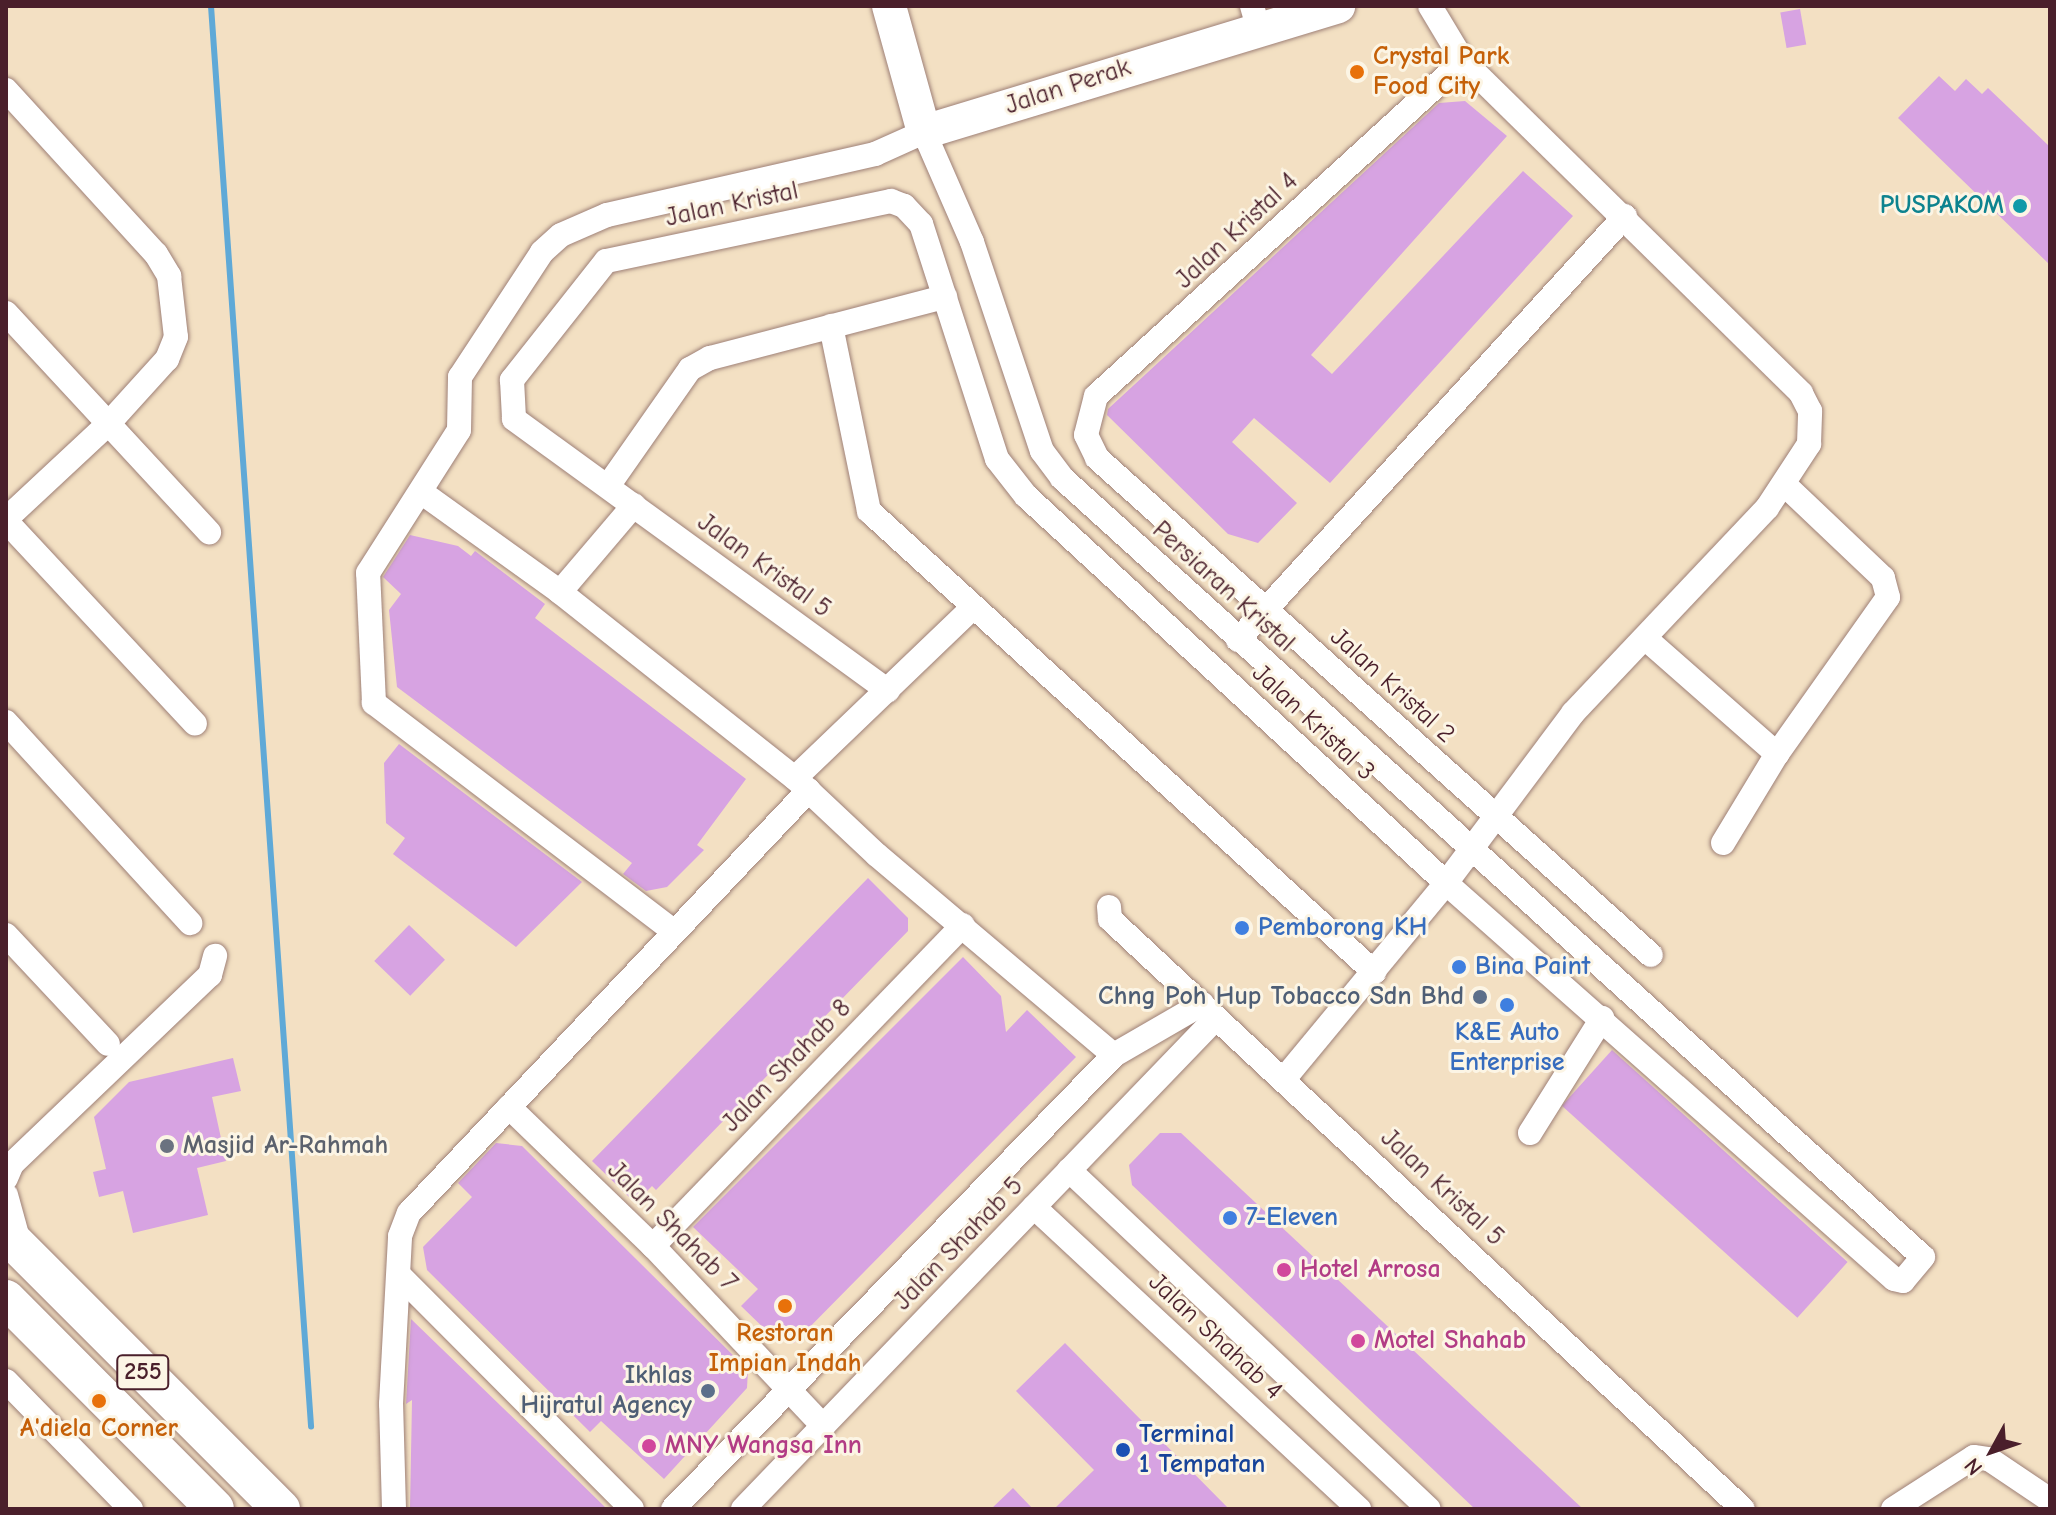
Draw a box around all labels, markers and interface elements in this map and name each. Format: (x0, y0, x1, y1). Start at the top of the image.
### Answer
place label: Crystal Park Food City (1373, 41, 1509, 102)
street label: Jalan Perak (1001, 52, 1135, 122)
marker: Crystal Park Food City (1348, 63, 1366, 81)
street label: Jalan Kristal 4 (1169, 166, 1305, 296)
street label: Jalan Kristal (663, 176, 801, 234)
place label: PUSPAKOM (1880, 190, 2004, 222)
marker: PUSPAKOM (2011, 197, 2029, 215)
street label: Jalan Kristal 5 (691, 507, 837, 625)
street label: Persiaran Kristal (1145, 515, 1301, 659)
street label: Jalan Kristal 2 (1323, 622, 1461, 750)
street label: Jalan Kristal 3 (1245, 658, 1381, 788)
place label: Pemborong KH (1258, 912, 1427, 944)
marker: Pemborong KH (1233, 919, 1251, 937)
place label: Bina Paint (1475, 951, 1590, 983)
marker: Bina Paint (1450, 958, 1468, 976)
place label: Chng Poh Hup Tobacco Sdn Bhd (1098, 981, 1464, 1013)
marker: Chng Poh Hup Tobacco Sdn Bhd (1471, 988, 1489, 1006)
street label: Jalan Shahab 8 (716, 993, 858, 1139)
marker: K&E Auto Enterprise (1498, 996, 1516, 1014)
place label: K&E Auto Enterprise (1450, 1017, 1564, 1078)
street label: Jalan Kristal 5 (1374, 1123, 1510, 1253)
place label: Masjid Ar-Rahmah (183, 1130, 388, 1162)
marker: Masjid Ar-Rahmah (158, 1137, 176, 1155)
street label: Jalan Shahab 7 (600, 1155, 744, 1299)
street label: Jalan Shahab 5 (888, 1171, 1030, 1317)
place label: 7-Eleven (1246, 1202, 1338, 1234)
marker: 7-Eleven (1221, 1209, 1239, 1227)
place label: Hotel Arrosa (1300, 1254, 1441, 1286)
marker: Hotel Arrosa (1275, 1261, 1293, 1279)
street label: Jalan Shahab 4 (1142, 1267, 1288, 1407)
marker: Restoran Impian Indah (776, 1297, 794, 1315)
place label: Restoran Impian Indah (709, 1318, 861, 1380)
place label: Motel Shahab (1374, 1325, 1526, 1357)
marker: Motel Shahab (1349, 1332, 1367, 1350)
road number: 255 (115, 1352, 171, 1392)
place label: Ikhlas Hijratul Agency (520, 1360, 692, 1422)
marker: Ikhlas Hijratul Agency (699, 1382, 717, 1400)
marker: A'diela Corner (90, 1392, 108, 1410)
north arrow (1952, 1411, 2032, 1491)
place label: A'diela Corner (20, 1413, 178, 1445)
place label: Terminal 1 Tempatan (1139, 1419, 1265, 1480)
place label: MNY Wangsa Inn (665, 1430, 862, 1462)
marker: MNY Wangsa Inn (640, 1437, 658, 1455)
marker: Terminal 1 Tempatan (1114, 1441, 1132, 1459)
text: N (1959, 1453, 1988, 1480)

